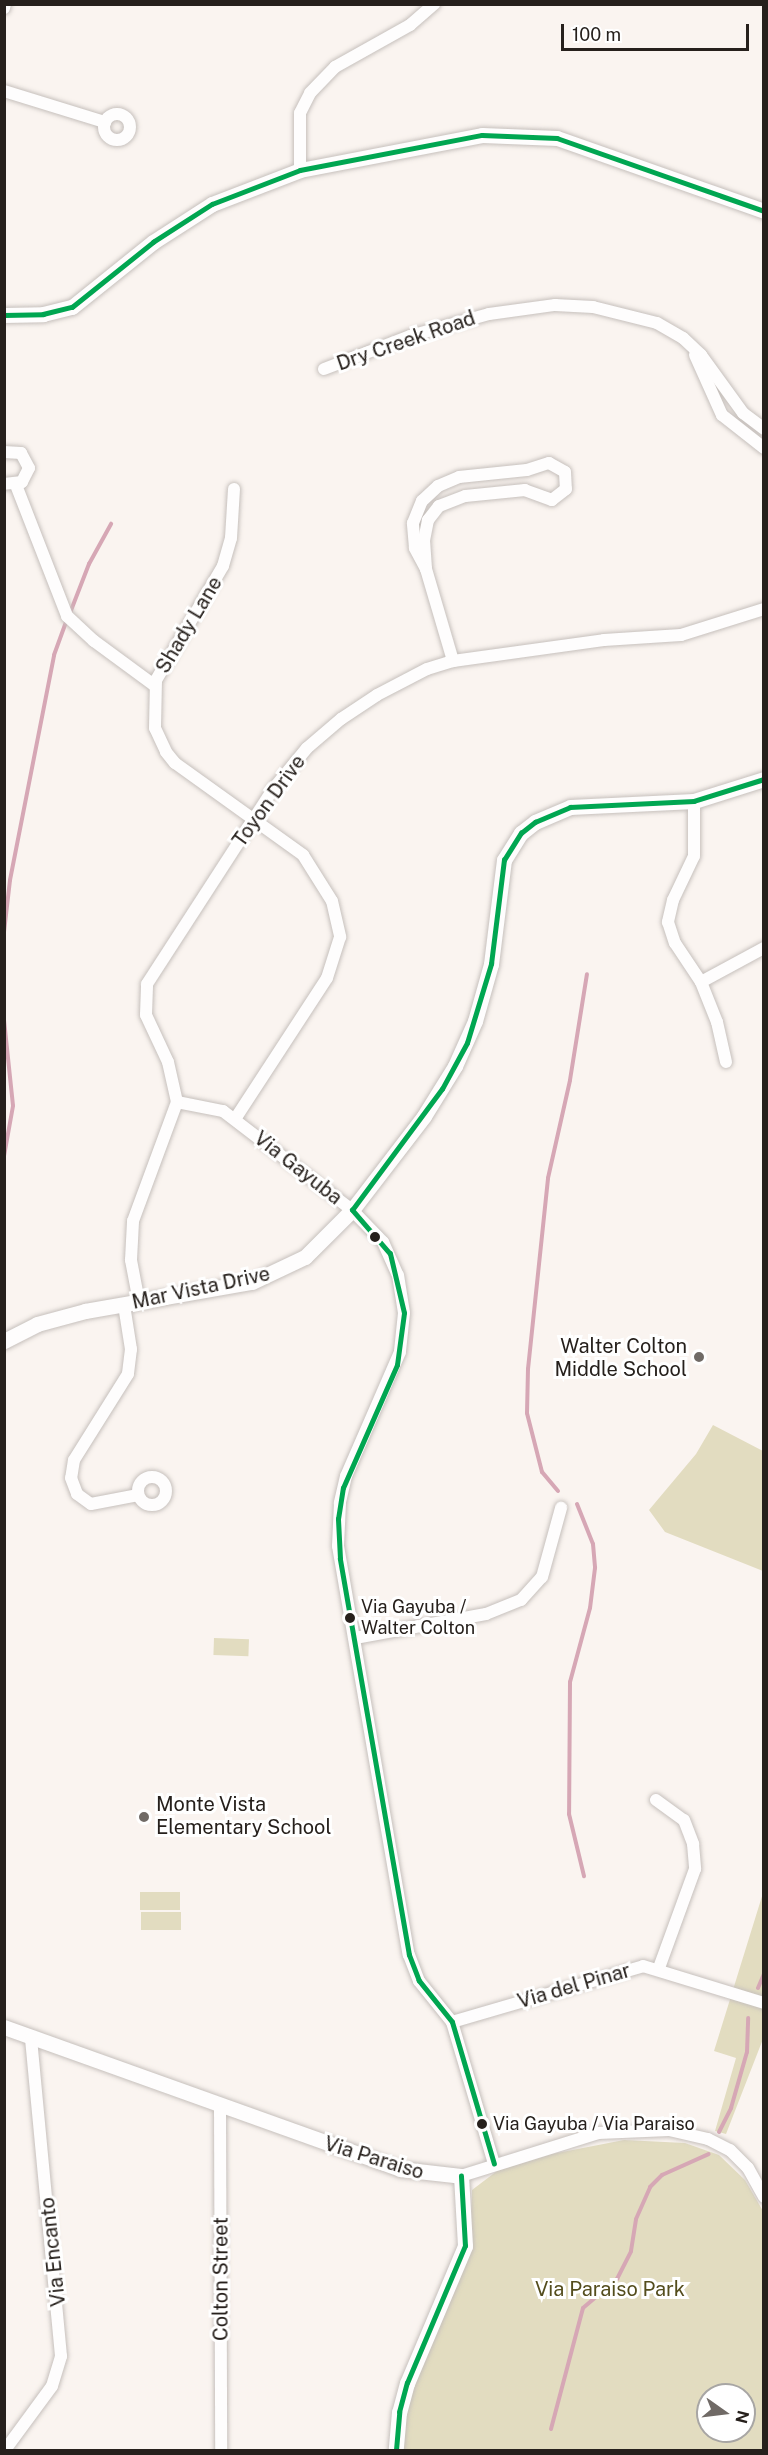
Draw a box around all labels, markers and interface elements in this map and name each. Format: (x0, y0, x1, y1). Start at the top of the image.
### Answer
scale bar (564, 12, 752, 50)
text: 100 m (572, 24, 621, 45)
street label: Dry Creek Road (334, 306, 478, 376)
street label: Shady Lane (151, 572, 227, 678)
street label: Toyon Drive (228, 750, 310, 852)
street label: Via Gayuba (249, 1126, 347, 1210)
unlabelled marker (369, 1231, 381, 1243)
street label: Mar Vista Drive (129, 1262, 273, 1314)
place label: Walter Colton Middle School (554, 1334, 687, 1381)
marker: Walter Colton Middle School (692, 1350, 706, 1364)
place label: Via Gayuba / Walter Colton (361, 1597, 475, 1640)
marker: Via Gayuba / Walter Colton (344, 1612, 356, 1624)
place label: Monte Vista Elementary School (156, 1793, 332, 1840)
marker: Monte Vista Elementary School (137, 1810, 151, 1824)
street label: Via del Pinar (515, 1958, 633, 2014)
place label: Via Gayuba / Via Paraiso (493, 2113, 695, 2135)
marker: Via Gayuba / Via Paraiso (476, 2118, 488, 2130)
street label: Via Paraiso (321, 2131, 427, 2185)
street label: Via Encanto (35, 2196, 71, 2308)
street label: Colton Street (209, 2217, 233, 2341)
park label: Via Paraiso Park (535, 2277, 685, 2301)
north arrow (696, 2383, 756, 2443)
text: N (731, 2409, 753, 2425)

